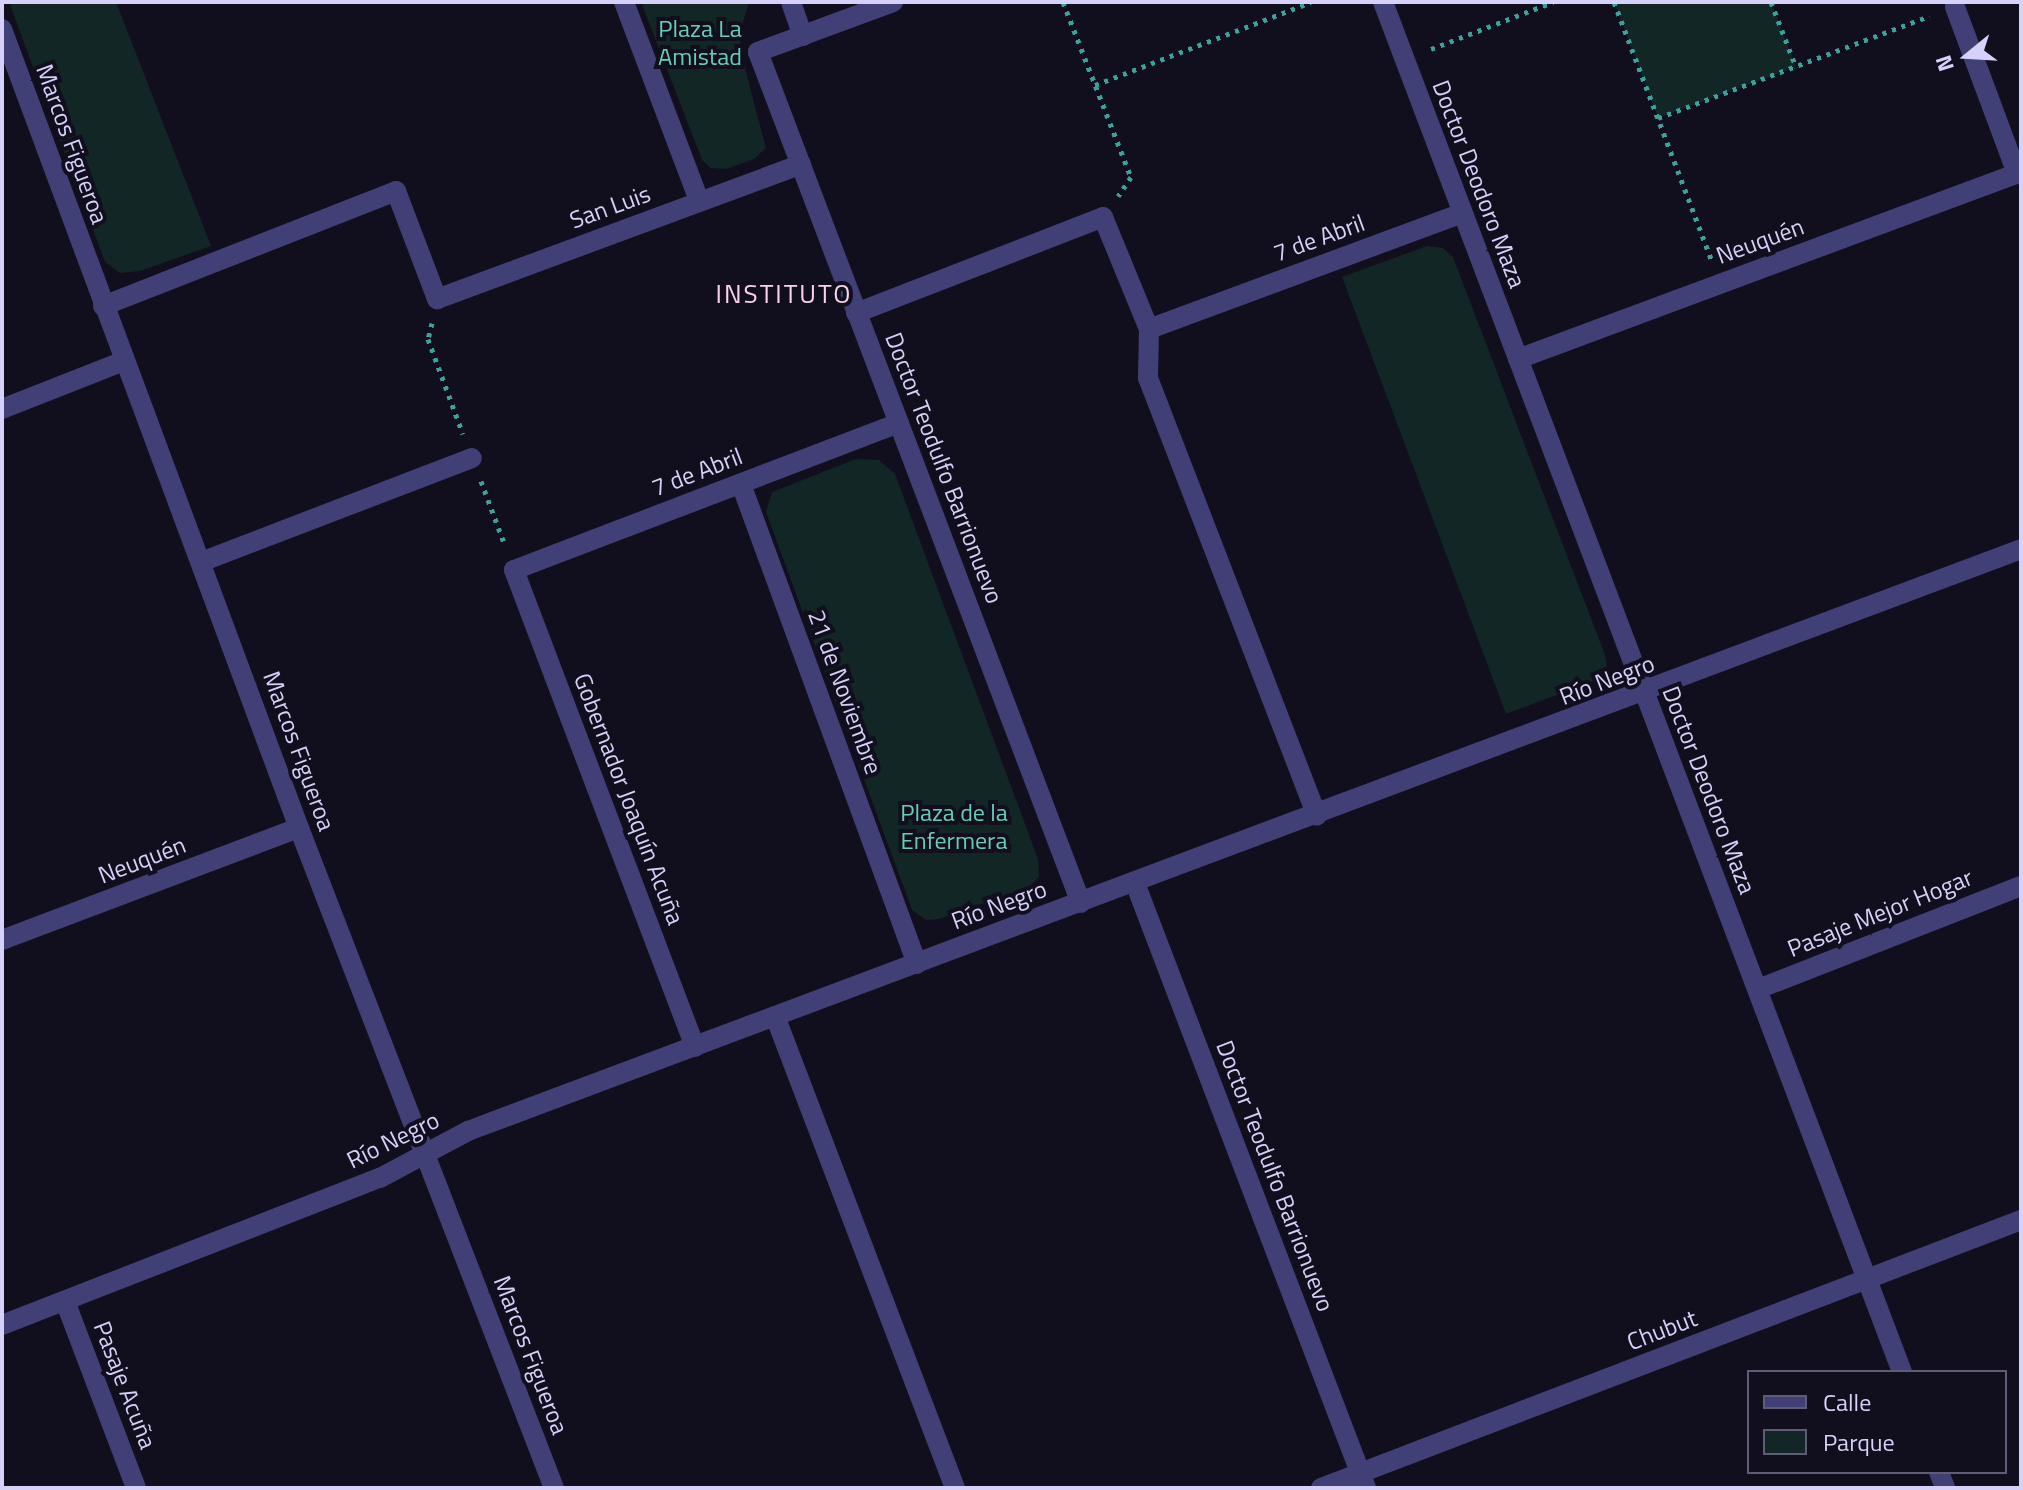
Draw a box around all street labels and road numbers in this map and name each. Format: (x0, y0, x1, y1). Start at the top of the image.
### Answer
street label: Marcos Figueroa (30, 60, 114, 228)
street label: Doctor Deodoro Maza (1426, 76, 1532, 292)
street label: San Luis (566, 179, 654, 235)
street label: 7 de Abril (1270, 208, 1368, 268)
street label: Neuquén (1712, 212, 1808, 270)
street label: Doctor Teodulfo Barrionuevo (879, 328, 1009, 608)
street label: 7 de Abril (648, 442, 746, 502)
street label: 21 de Noviembre (802, 606, 888, 778)
street label: Río Negro (1555, 649, 1659, 711)
street label: Marcos Figueroa (257, 667, 341, 835)
street label: Gobernador Joaquín Acuña (568, 669, 690, 929)
street label: Doctor Deodoro Maza (1656, 682, 1762, 898)
street label: Neuquén (94, 830, 190, 890)
street label: Pasaje Mejor Hogar (1783, 863, 1977, 963)
street label: Río Negro (947, 874, 1051, 936)
street label: Doctor Teodulfo Barrionuevo (1210, 1036, 1340, 1316)
street label: Río Negro (342, 1105, 444, 1175)
street label: Marcos Figueroa (488, 1272, 574, 1438)
street label: Chubut (1623, 1304, 1701, 1356)
street label: Pasaje Acuña (87, 1317, 163, 1453)

